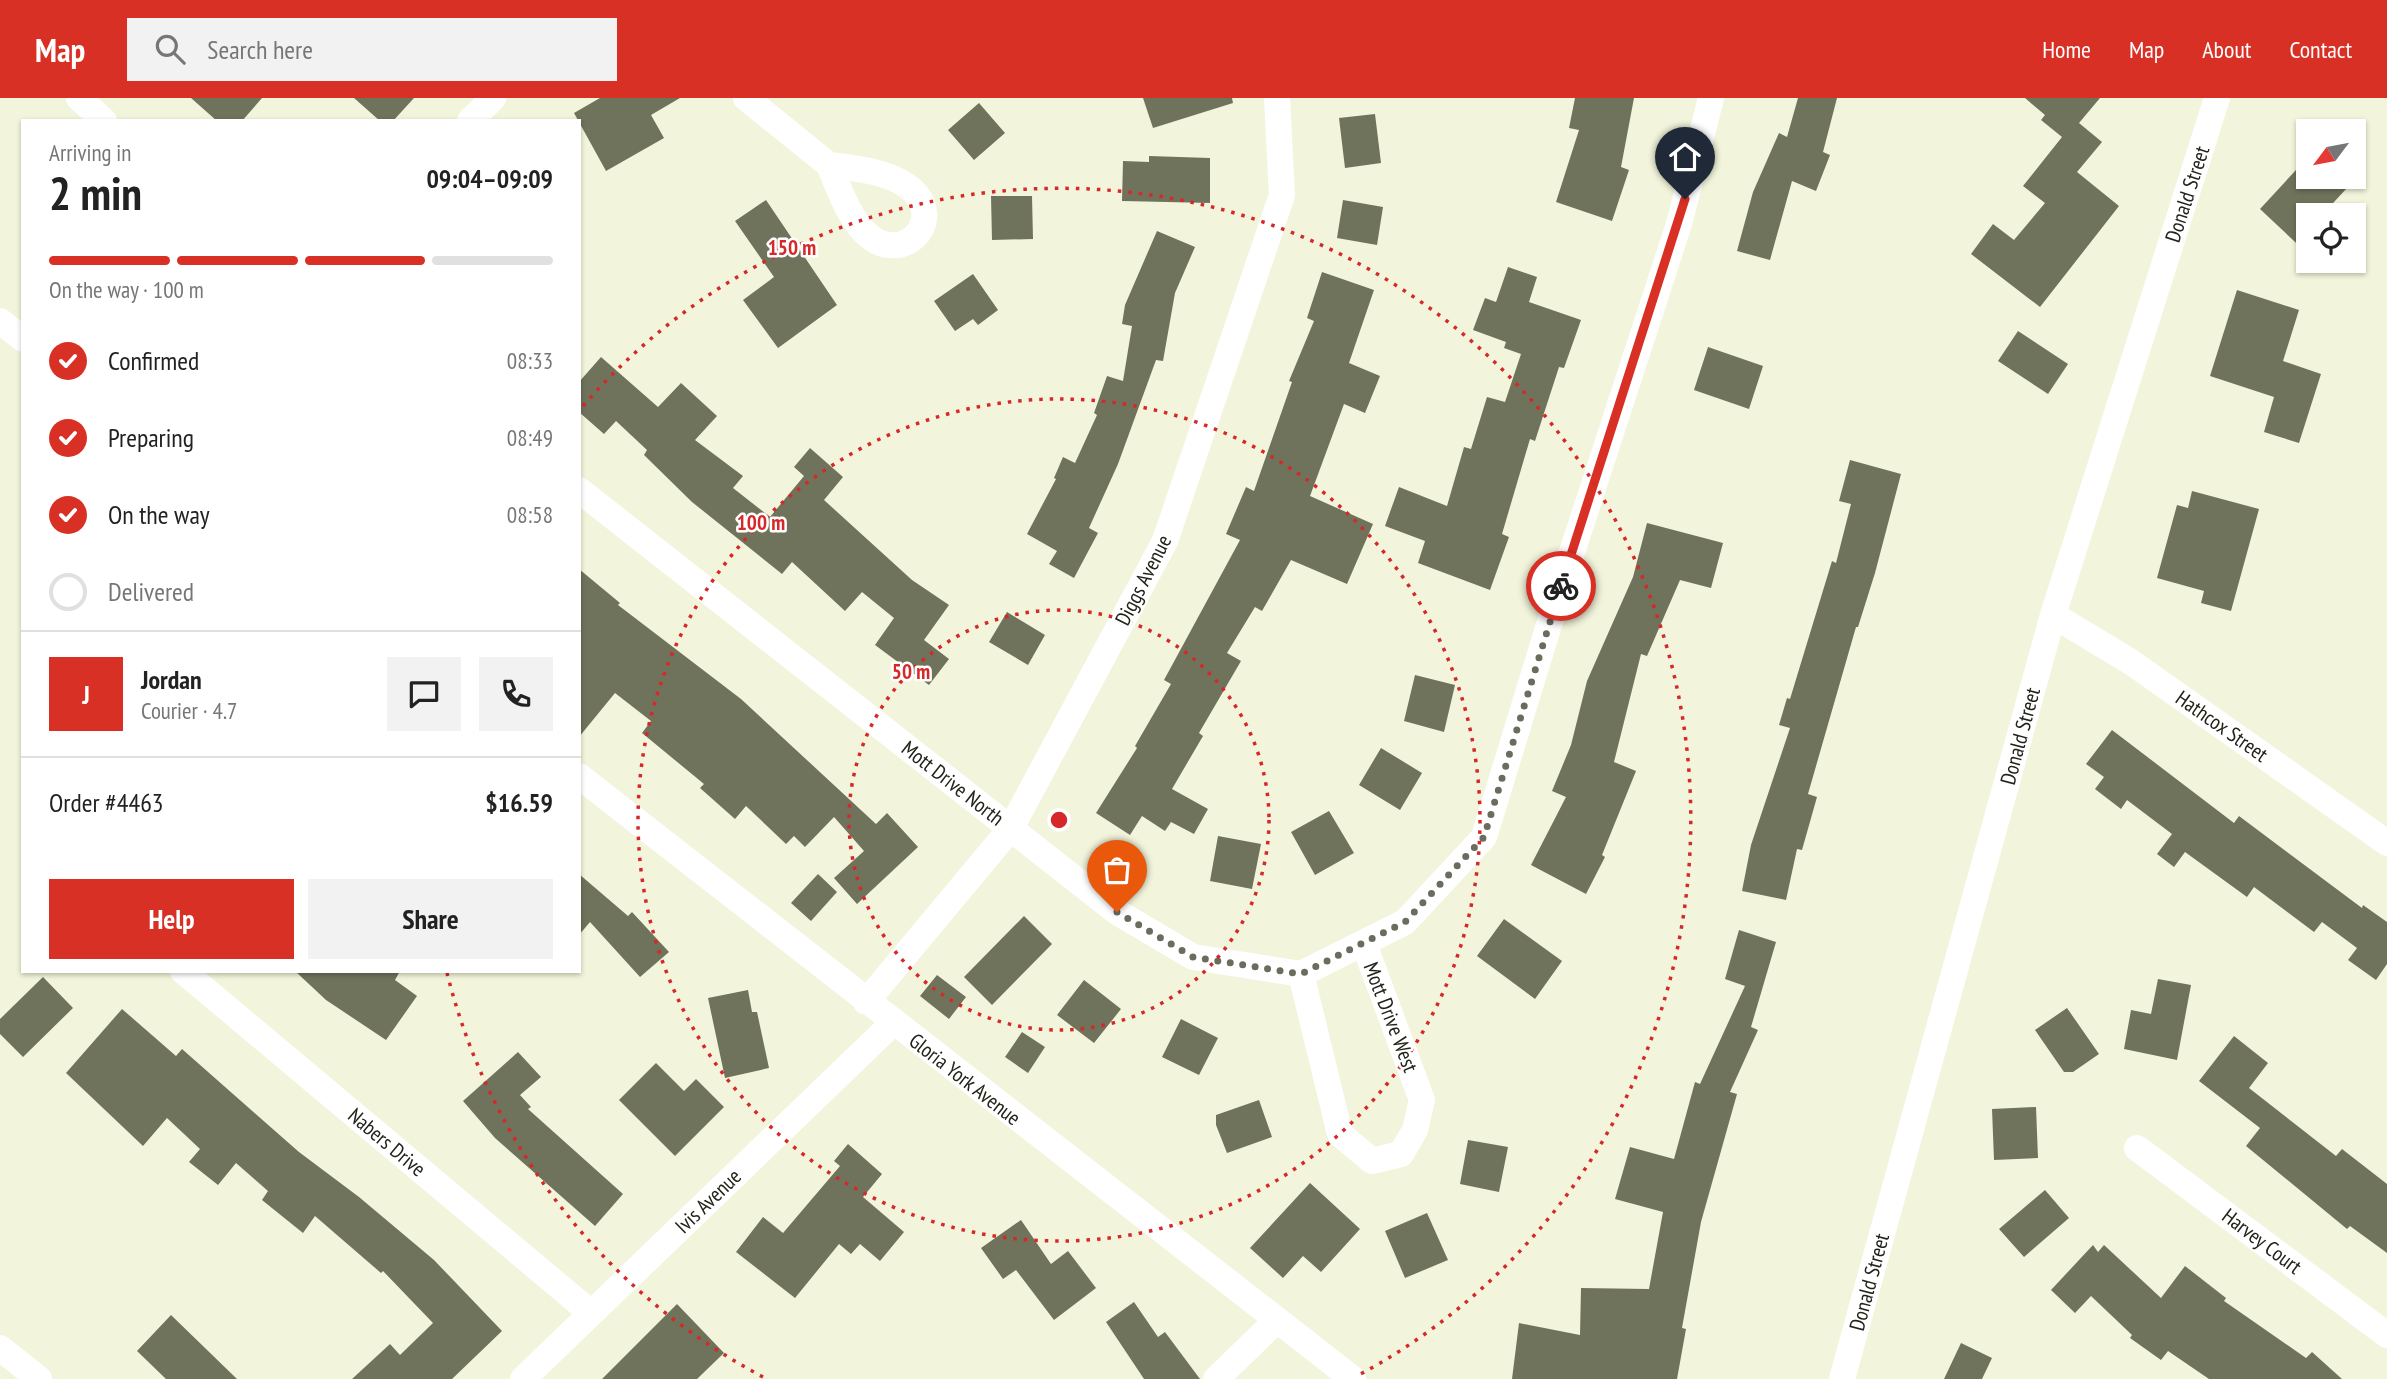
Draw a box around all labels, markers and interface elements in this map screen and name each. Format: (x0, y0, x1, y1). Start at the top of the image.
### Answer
search box (127, 18, 617, 81)
text: Map (35, 28, 85, 71)
icon: search (151, 30, 189, 68)
text: Search here (207, 33, 313, 66)
text: Home (2042, 34, 2091, 65)
text: Map (2129, 34, 2164, 65)
text: About (2202, 34, 2251, 65)
text: Contact (2289, 34, 2352, 65)
north arrow (2296, 119, 2366, 189)
map controls (2296, 119, 2366, 273)
pin (1655, 127, 1715, 199)
text: Arriving in (49, 138, 131, 167)
icon: home (1666, 138, 1704, 176)
street label: Donald Street (2159, 142, 2215, 246)
text: 09:04–09:09 (426, 162, 553, 195)
text: 2 min (49, 163, 142, 223)
button: locate (2296, 203, 2366, 273)
text: 150 m (768, 234, 816, 261)
text: On the way · 100 m (49, 275, 204, 304)
icon: check (49, 342, 87, 380)
text: Confirmed (108, 344, 199, 377)
text: 08:33 (507, 346, 553, 375)
icon: check (49, 419, 87, 457)
text: Preparing (108, 421, 194, 454)
text: 08:49 (507, 423, 553, 452)
icon: check (49, 496, 87, 534)
text: On the way (108, 498, 210, 531)
text: 08:58 (507, 500, 553, 529)
text: 100 m (737, 509, 785, 536)
street label: Diggs Avenue (1109, 530, 1177, 630)
courier (1526, 551, 1596, 621)
icon: bike (1542, 567, 1580, 605)
text: Delivered (108, 575, 194, 608)
button: chat (387, 657, 461, 731)
button: phone (479, 657, 553, 731)
text: 50 m (892, 658, 930, 685)
text: Jordan (141, 663, 202, 696)
text: J (82, 678, 90, 711)
street label: Donald Street (1994, 684, 2046, 788)
street label: Hathcox Street (2171, 684, 2274, 768)
text: Courier · 4.7 (141, 696, 237, 725)
street label: Mott Drive North (896, 735, 1010, 831)
text: Order #4463 (49, 786, 164, 819)
text: $16.59 (485, 786, 553, 819)
centre of rings (1047, 808, 1071, 832)
pin (1087, 840, 1147, 912)
icon: bag (1098, 851, 1136, 889)
button: Help (49, 879, 294, 959)
button: Share (308, 879, 553, 959)
street label: Mott Drive West (1358, 958, 1424, 1076)
street label: Gloria York Avenue (904, 1027, 1026, 1131)
street label: Nabers Drive (343, 1102, 431, 1182)
street label: Ivis Avenue (669, 1163, 747, 1239)
street label: Harvey Court (2217, 1202, 2307, 1280)
street label: Donald Street (1843, 1230, 1895, 1334)

